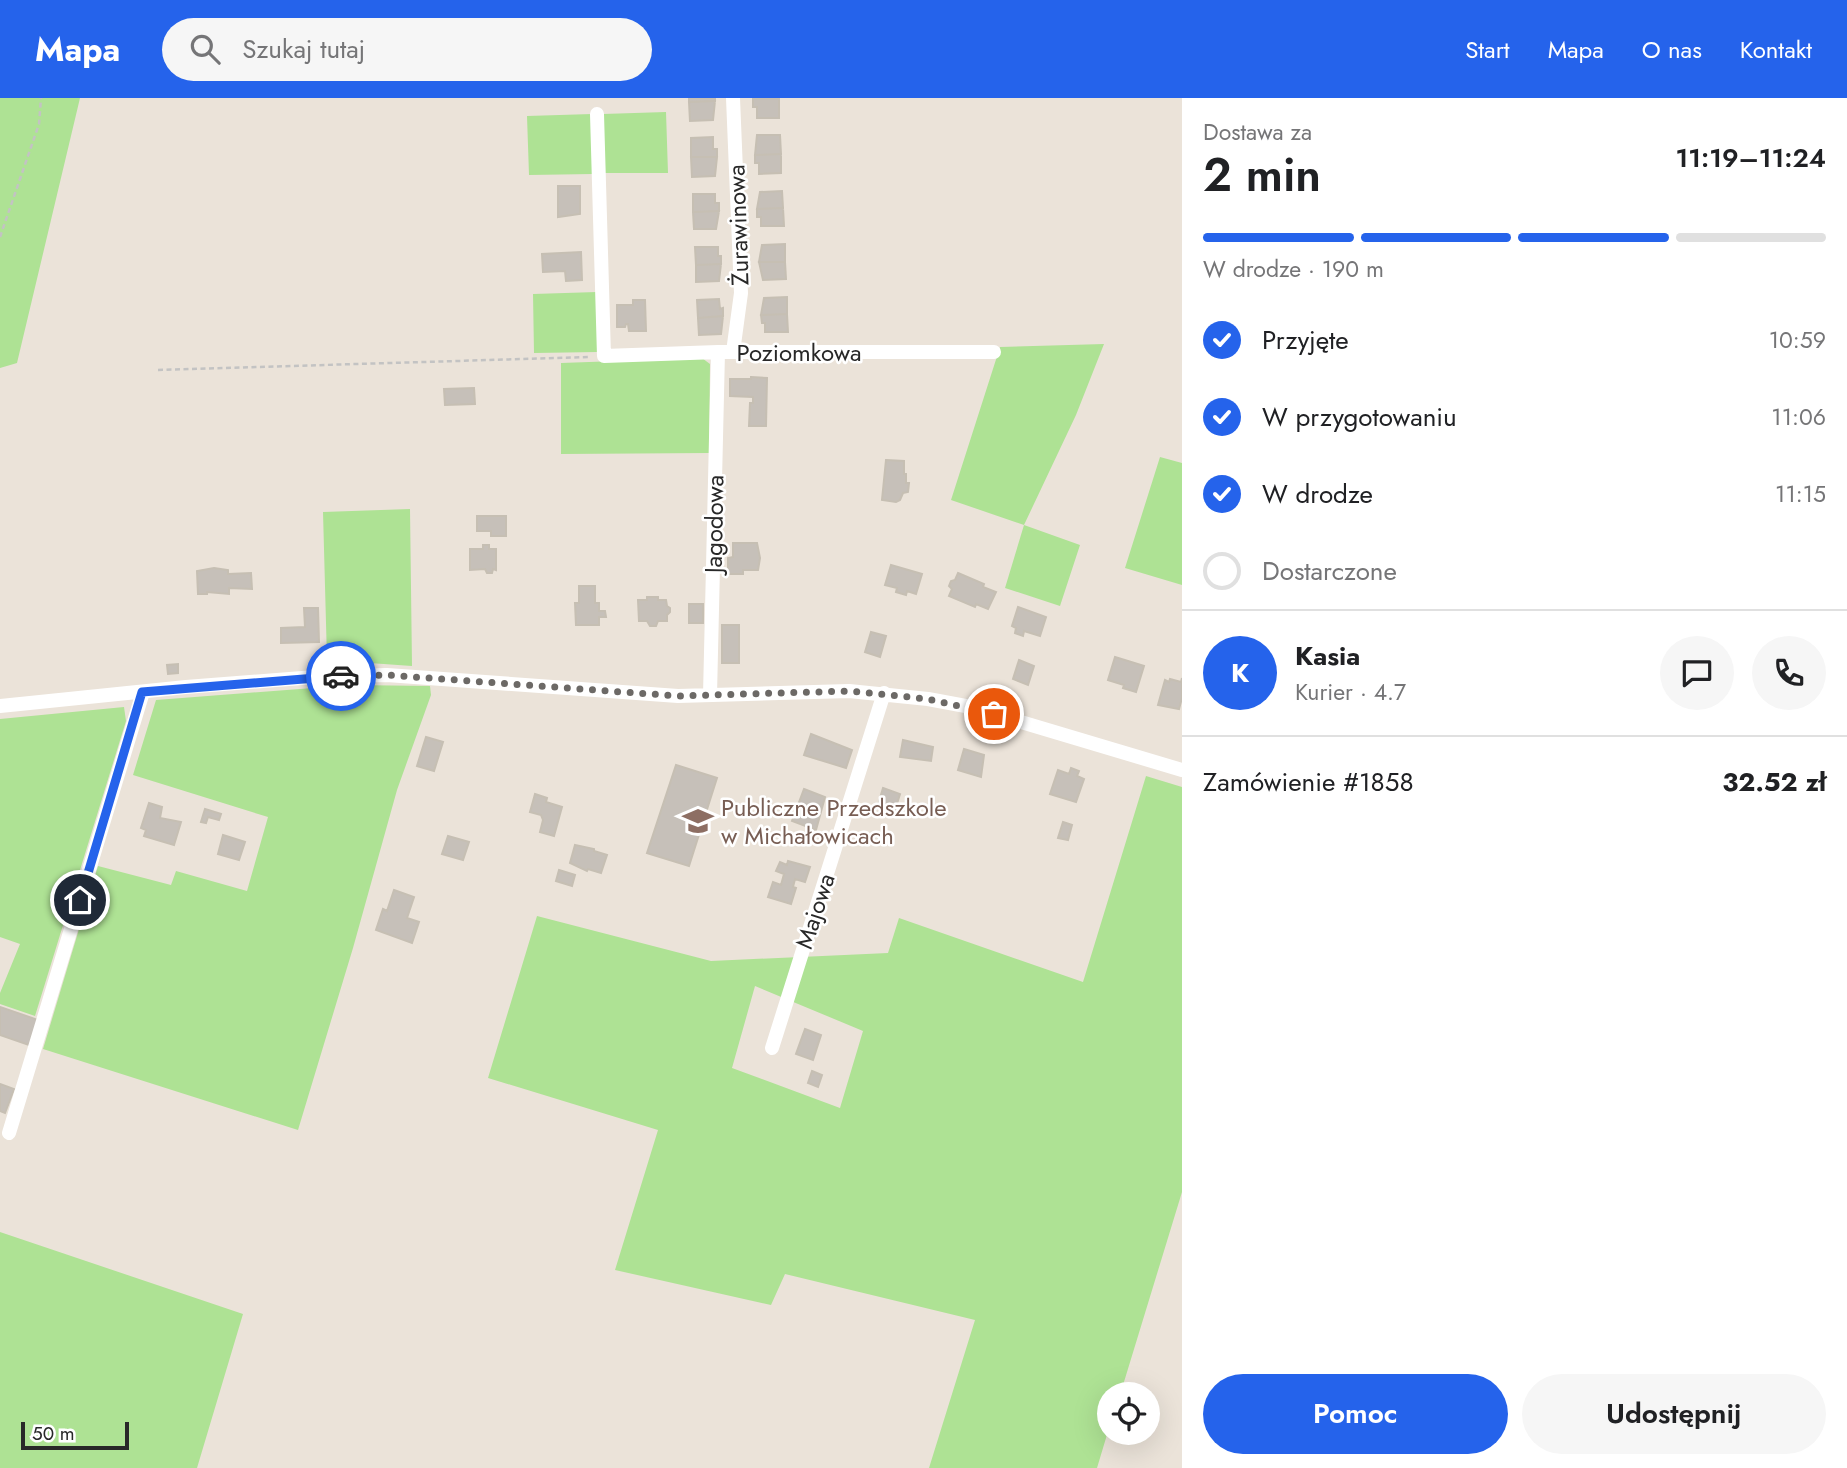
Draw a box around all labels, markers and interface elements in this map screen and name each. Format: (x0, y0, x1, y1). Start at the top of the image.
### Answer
search box (162, 18, 652, 81)
text: Mapa (35, 26, 120, 73)
icon: search (186, 30, 224, 68)
text: Szukaj tutaj (242, 30, 365, 68)
text: Start (1465, 32, 1510, 67)
text: Mapa (1548, 32, 1604, 67)
text: O nas (1642, 32, 1702, 67)
text: Kontakt (1740, 32, 1812, 67)
text: Dostawa za (1203, 115, 1312, 149)
text: 11:19–11:24 (1676, 139, 1826, 177)
text: 2 min (1203, 142, 1321, 208)
street label: Żurawinowa (718, 164, 758, 286)
text: W drodze · 190 m (1203, 252, 1384, 286)
icon: check (1203, 321, 1241, 359)
text: Przyjęte (1262, 321, 1349, 359)
text: 10:59 (1769, 323, 1826, 357)
street label: Poziomkowa (736, 335, 862, 370)
icon: check (1203, 398, 1241, 436)
text: W przygotowaniu (1262, 398, 1457, 436)
text: 11:06 (1771, 400, 1826, 434)
street label: Jagodowa (696, 475, 732, 576)
icon: check (1203, 475, 1241, 513)
text: W drodze (1262, 475, 1373, 513)
text: 11:15 (1775, 477, 1826, 511)
text: Dostarczone (1262, 552, 1397, 590)
button: chat (1660, 636, 1734, 710)
button: phone (1752, 636, 1826, 710)
text: Kasia (1295, 637, 1360, 675)
courier (306, 641, 376, 711)
text: K (1231, 654, 1249, 692)
icon: car (322, 657, 360, 695)
text: Kurier · 4.7 (1295, 675, 1406, 709)
pin (964, 684, 1024, 744)
icon: bag (975, 695, 1013, 733)
text: Zamówienie #1858 (1203, 763, 1414, 801)
text: 32.52 zł (1722, 763, 1826, 801)
place label: Publiczne Przedszkole w Michałowicach (721, 790, 947, 853)
school or university icon: Publiczne Przedszkole w Michałowicach (681, 804, 715, 838)
street label: Majowa (786, 869, 844, 953)
pin (50, 870, 110, 930)
icon: home (61, 881, 99, 919)
button: Pomoc (1203, 1374, 1508, 1454)
button: Udostępnij (1522, 1374, 1826, 1454)
map controls (1097, 1382, 1160, 1445)
button: locate (1097, 1382, 1160, 1445)
scale bar (21, 1419, 130, 1451)
text: 50 m (32, 1420, 75, 1447)

